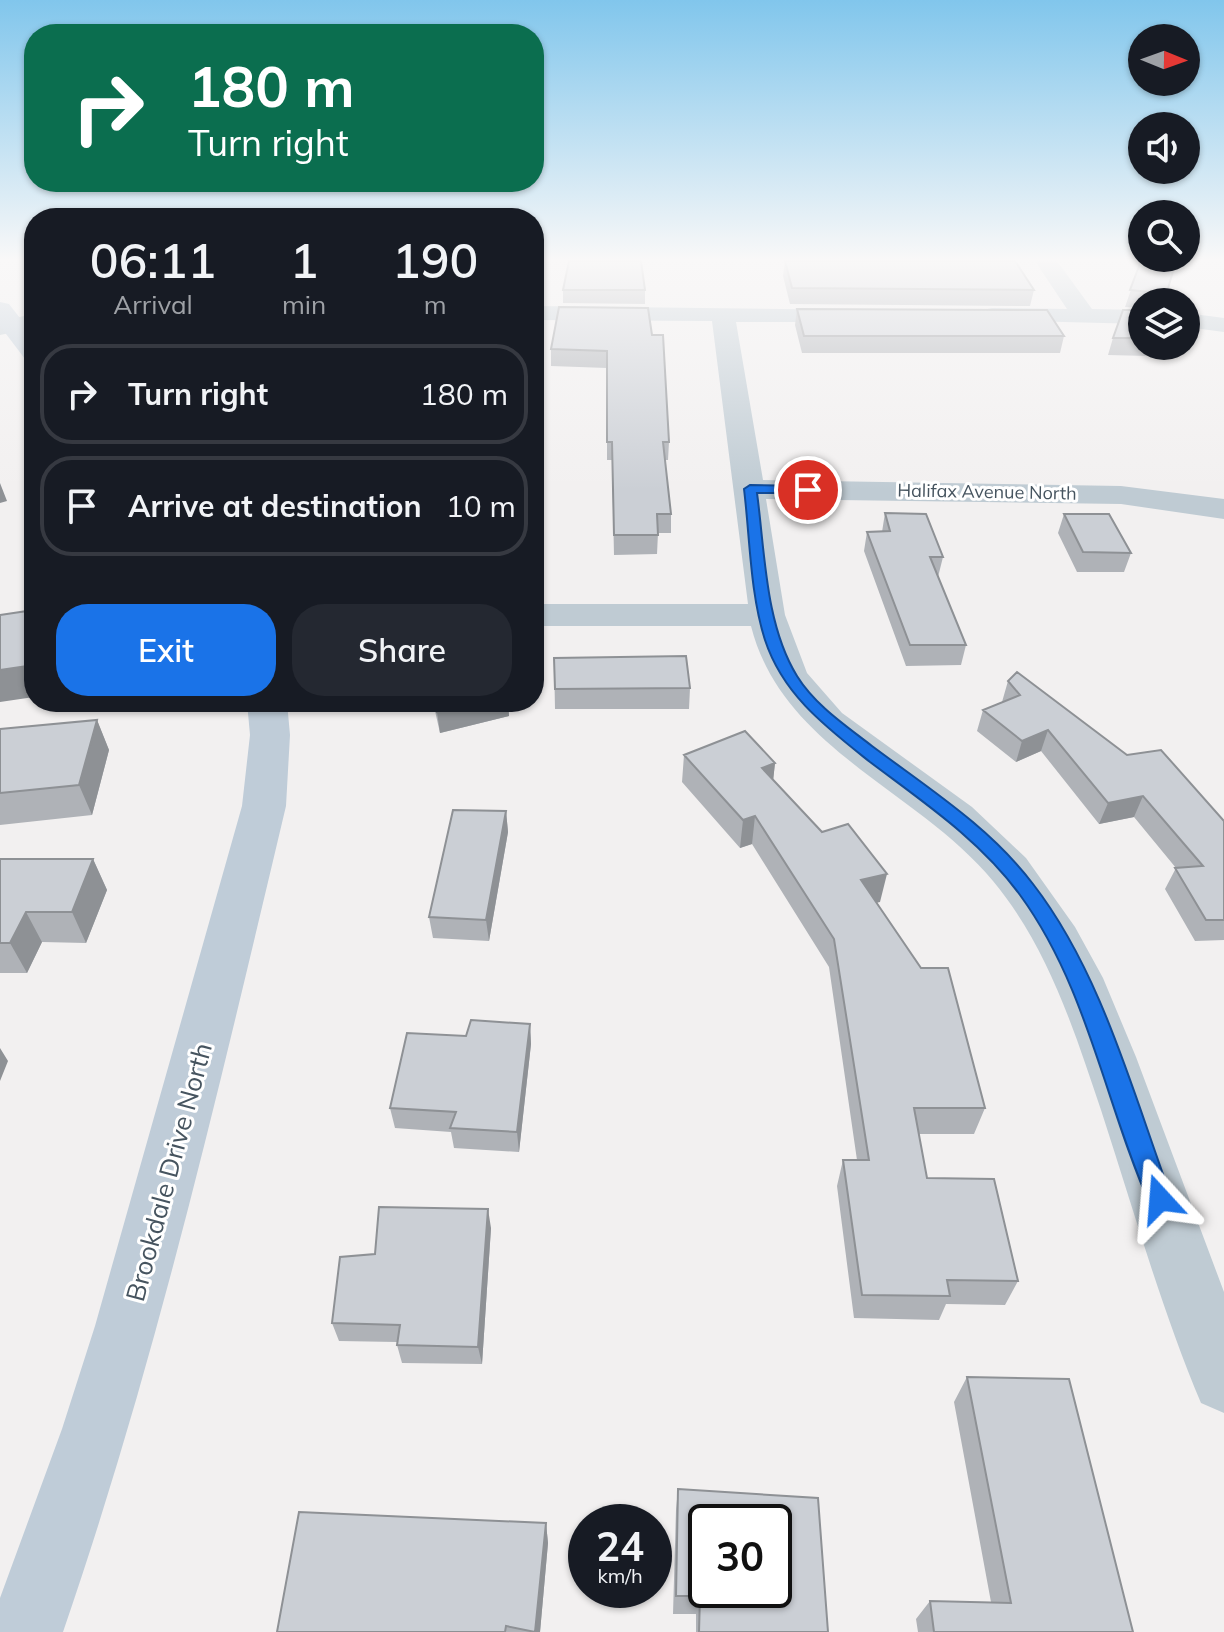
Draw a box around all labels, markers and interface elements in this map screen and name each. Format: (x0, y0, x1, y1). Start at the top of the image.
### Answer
north arrow (1128, 24, 1200, 96)
map controls (1128, 24, 1200, 360)
text: 180 m (188, 51, 355, 121)
icon: right (56, 56, 160, 160)
button: sound (1128, 112, 1200, 184)
text: Turn right (188, 120, 349, 165)
button: search (1128, 200, 1200, 272)
text: 06:11 (90, 230, 216, 290)
text: 1 (290, 230, 318, 290)
text: 190 (392, 230, 478, 290)
text: Arrival (113, 288, 193, 321)
text: min (282, 288, 326, 321)
text: m (424, 288, 447, 321)
button: layers (1128, 288, 1200, 360)
icon: right (60, 372, 104, 416)
text: Turn right (128, 375, 268, 413)
text: 180 m (420, 375, 508, 413)
pin (774, 456, 842, 524)
icon: arrive (786, 468, 830, 512)
street label: Halifax Avenue North (897, 478, 1077, 505)
icon: arrive (60, 484, 104, 528)
text: Arrive at destination (128, 487, 422, 525)
text: 10 m (446, 487, 516, 525)
button: Exit (56, 604, 276, 696)
button: Share (292, 604, 512, 696)
street label: Brookdale Drive North (118, 1039, 219, 1305)
position arrow (1118, 1157, 1202, 1241)
speed limit sign: 30 (688, 1504, 792, 1608)
text: 24 (596, 1521, 644, 1571)
text: km/h (597, 1563, 643, 1588)

